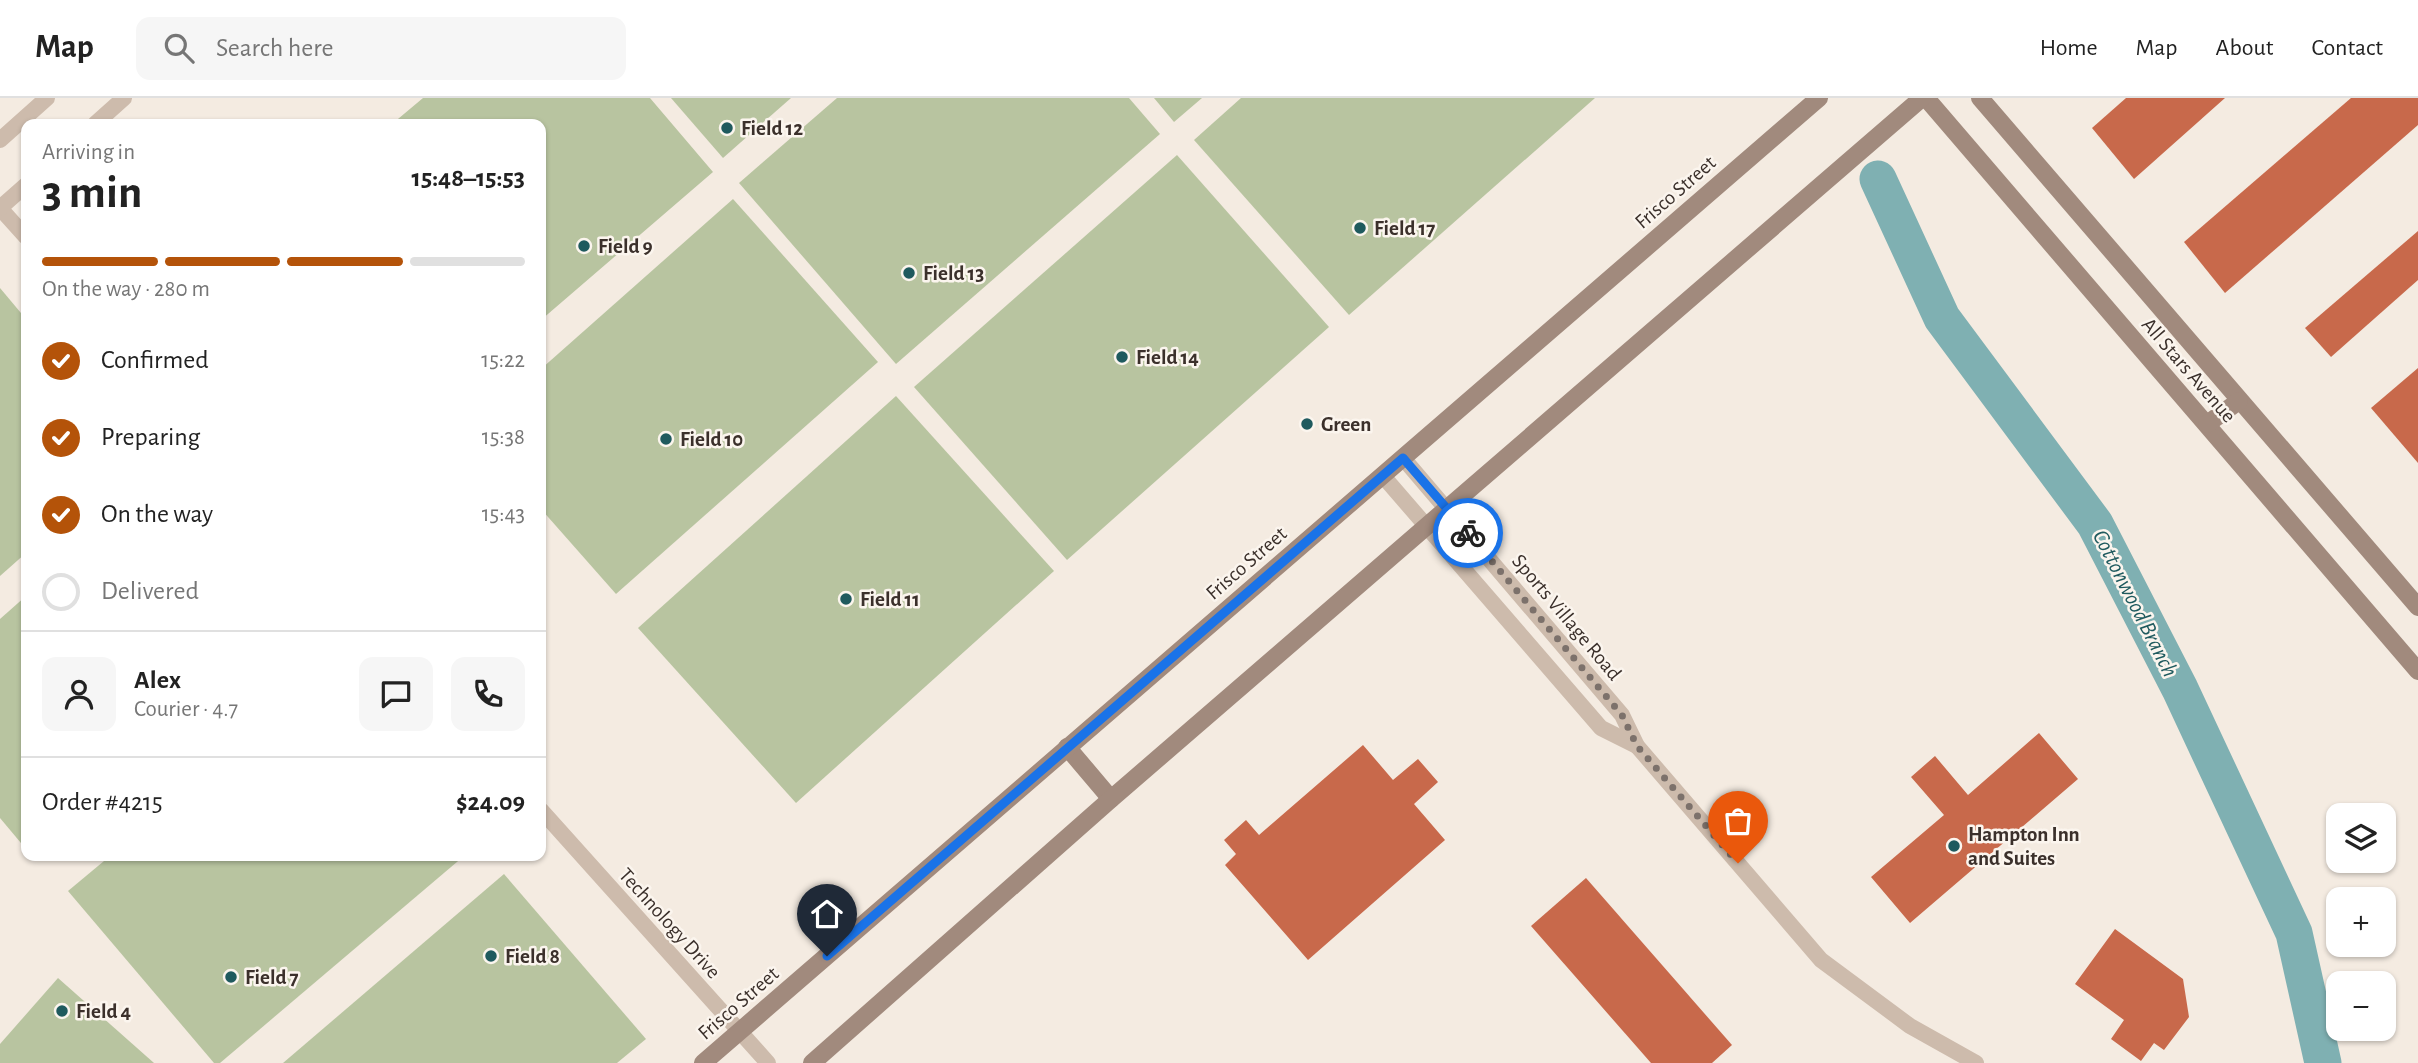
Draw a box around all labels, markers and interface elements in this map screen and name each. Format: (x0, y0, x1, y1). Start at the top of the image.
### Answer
search box (136, 17, 626, 80)
icon: search (160, 29, 198, 67)
text: Map (35, 31, 94, 64)
text: Search here (216, 35, 334, 61)
text: Home (2040, 36, 2098, 60)
text: Map (2136, 36, 2178, 60)
text: About (2216, 36, 2273, 60)
text: Contact (2311, 36, 2383, 60)
place label: Field 12 (741, 118, 803, 139)
marker: Field 12 (719, 120, 735, 136)
text: Arriving in (42, 141, 135, 164)
street label: Frisco Street (1631, 152, 1720, 233)
text: 15:48–15:53 (412, 165, 525, 191)
text: 3 min (42, 170, 142, 216)
place label: Field 17 (1374, 218, 1435, 239)
marker: Field 17 (1352, 220, 1368, 236)
place label: Field 9 (598, 236, 653, 257)
marker: Field 9 (576, 238, 592, 254)
place label: Field 13 (923, 263, 984, 284)
marker: Field 13 (901, 265, 917, 281)
text: On the way · 280 m (42, 278, 210, 301)
street label: All Stars Avenue (2138, 314, 2240, 427)
icon: check (42, 342, 80, 380)
text: Confirmed (101, 347, 209, 373)
place label: Field 14 (1136, 347, 1199, 368)
text: 15:22 (481, 349, 525, 372)
marker: Field 14 (1114, 349, 1130, 365)
place label: Green (1321, 414, 1371, 435)
marker: Green (1299, 416, 1315, 432)
icon: check (42, 419, 80, 457)
text: Preparing (101, 424, 200, 450)
text: 15:38 (482, 426, 525, 449)
place label: Field 10 (680, 429, 743, 450)
marker: Field 10 (658, 431, 674, 447)
icon: check (42, 496, 80, 534)
courier (1433, 498, 1503, 568)
text: On the way (101, 501, 213, 527)
text: 15:43 (482, 503, 525, 526)
icon: bike (1449, 514, 1487, 552)
street label: Frisco Street (1202, 523, 1291, 604)
water label: Cottonwood Branch (2088, 527, 2182, 681)
street label: Sports Village Road (1508, 550, 1625, 685)
text: Delivered (101, 578, 199, 604)
place label: Field 11 (860, 589, 920, 610)
marker: Field 11 (838, 591, 854, 607)
button: person (42, 657, 116, 731)
button: chat (359, 657, 433, 731)
button: phone (451, 657, 525, 731)
text: Alex (134, 667, 181, 693)
text: Courier · 4.7 (134, 698, 238, 721)
text: Order #4215 (42, 789, 163, 815)
text: $24.09 (456, 789, 525, 815)
pin (1708, 791, 1768, 863)
icon: bag (1719, 802, 1757, 840)
map controls (2326, 803, 2396, 1041)
button: layers (2326, 803, 2396, 873)
place label: Hampton Inn and Suites (1968, 824, 2080, 869)
marker: Hampton Inn and Suites (1946, 838, 1962, 854)
street label: Technology Drive (615, 864, 724, 983)
pin (797, 884, 857, 956)
button: + (2326, 887, 2396, 957)
icon: home (808, 895, 846, 933)
place label: Field 8 (505, 946, 560, 967)
marker: Field 8 (483, 948, 499, 964)
street label: Frisco Street (694, 963, 783, 1044)
place label: Field 7 (245, 967, 299, 988)
marker: Field 7 (223, 969, 239, 985)
button: − (2326, 971, 2396, 1041)
place label: Field 4 (76, 1001, 131, 1022)
marker: Field 4 (54, 1003, 70, 1019)

